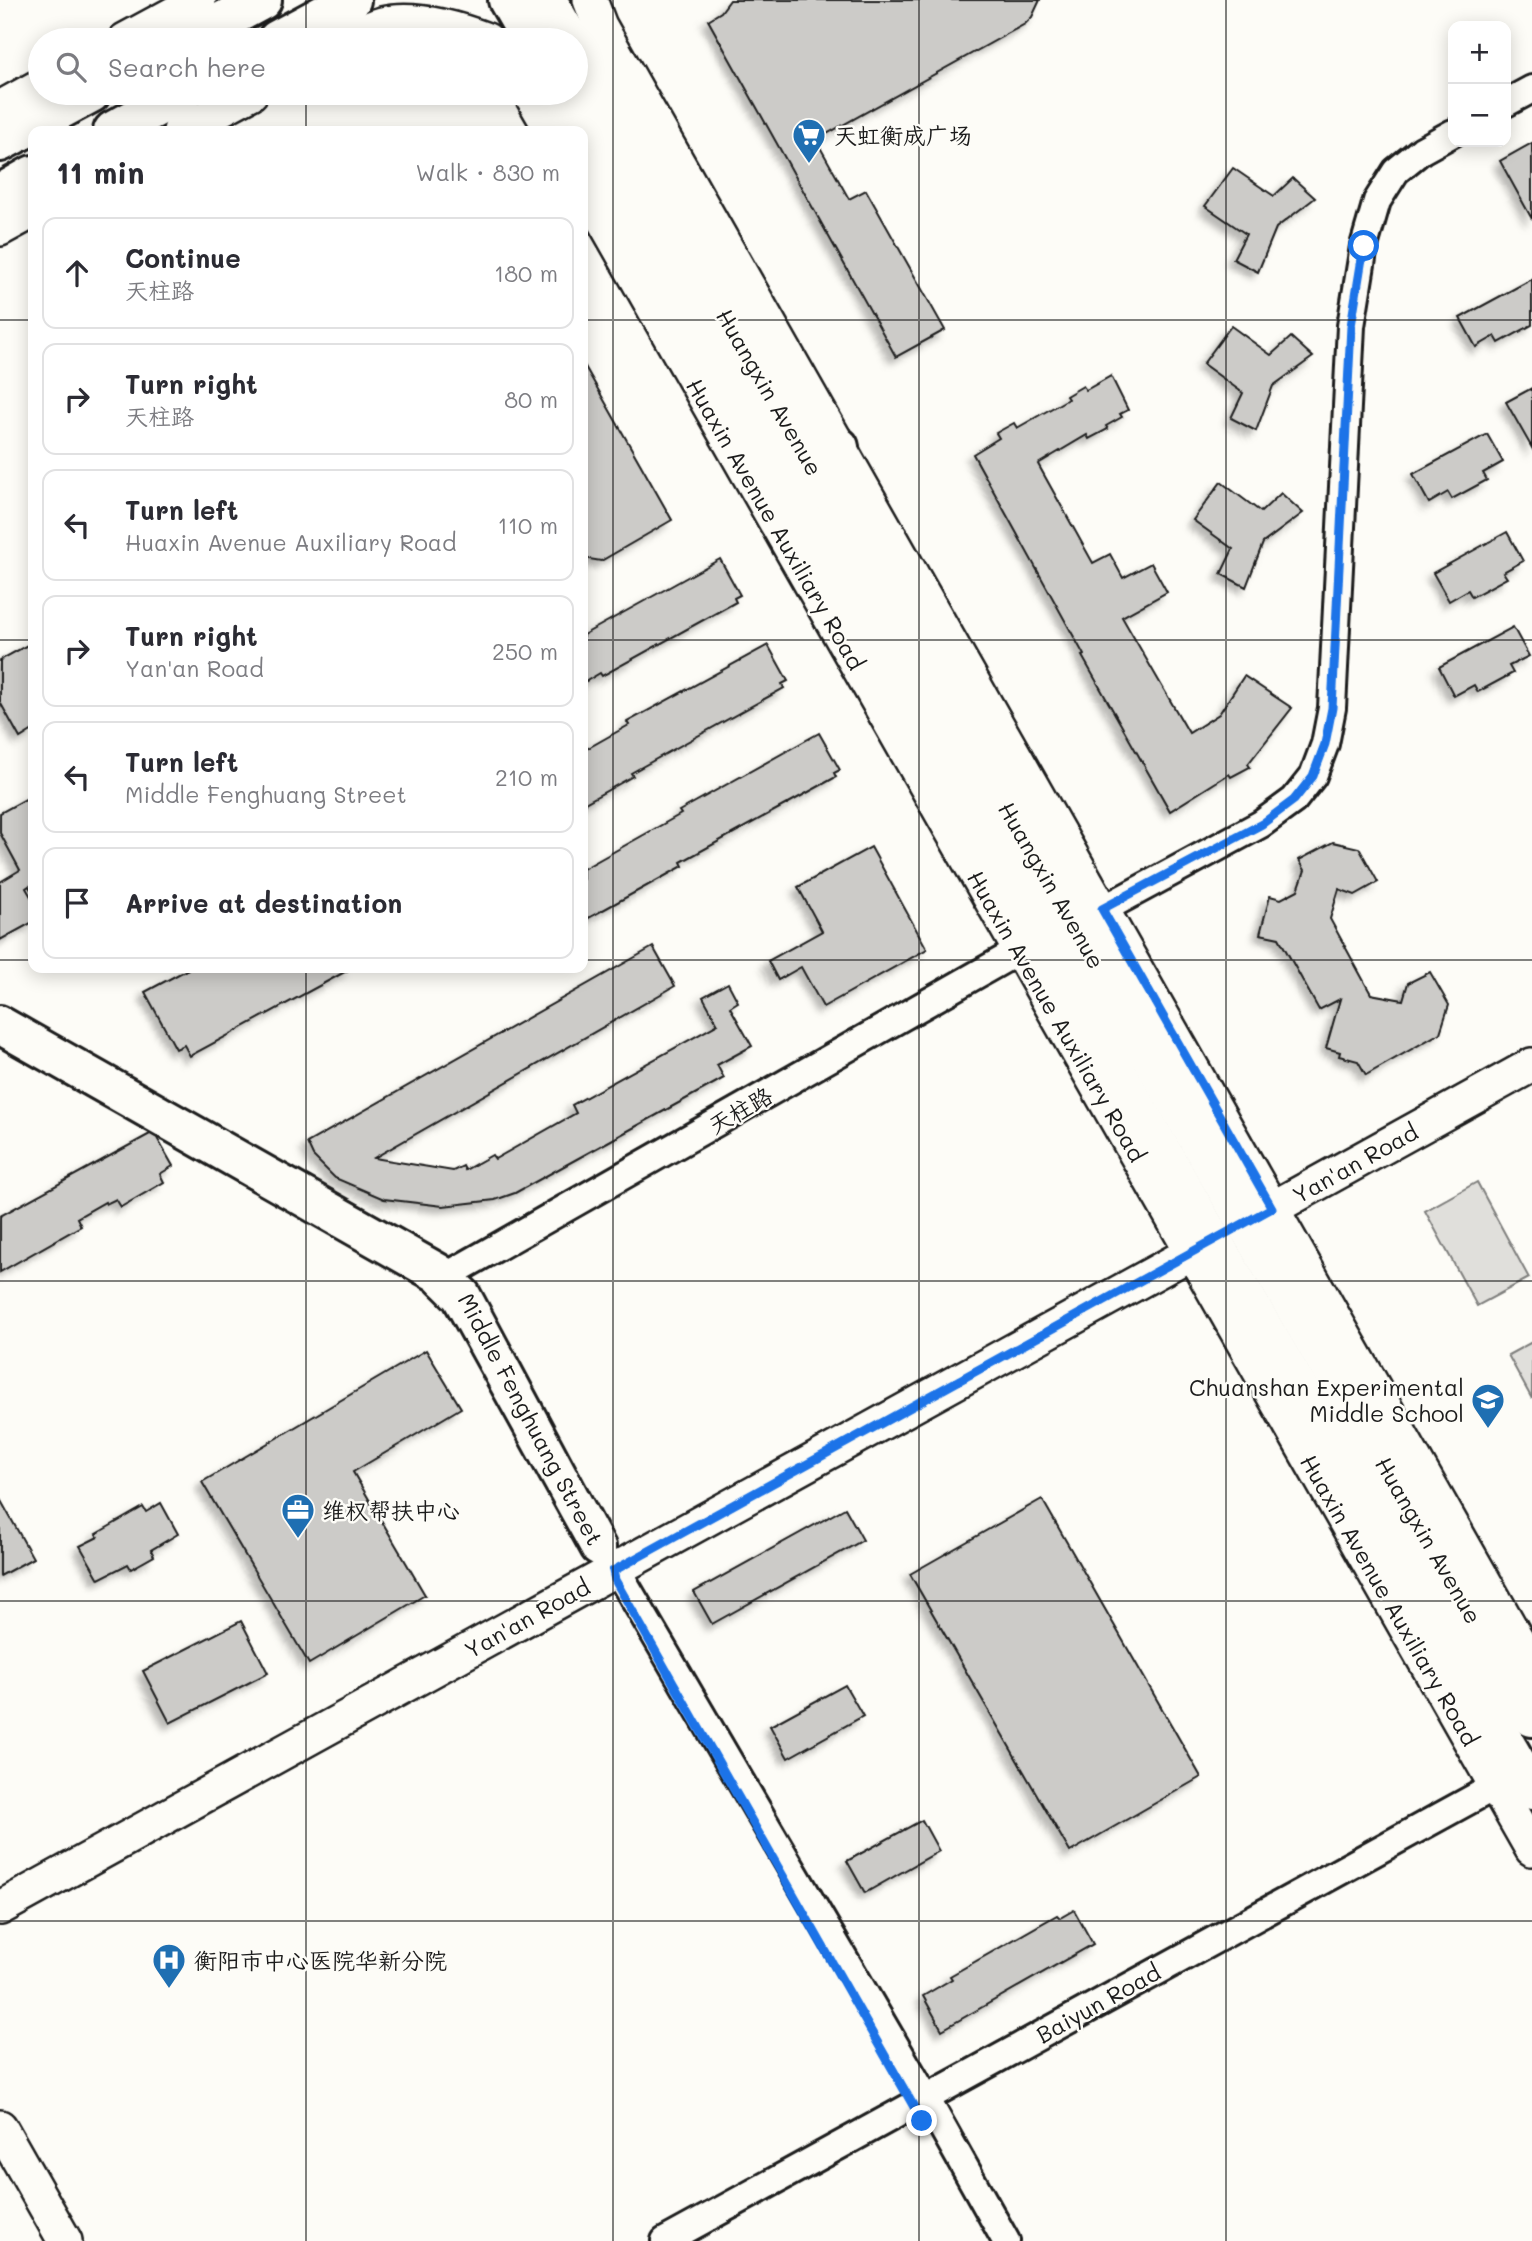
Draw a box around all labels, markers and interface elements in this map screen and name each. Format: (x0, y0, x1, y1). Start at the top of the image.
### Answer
map controls (1448, 21, 1511, 147)
button: + (1448, 21, 1511, 84)
search box (28, 28, 588, 105)
icon: search (52, 48, 90, 86)
text: Search here (108, 50, 266, 84)
button: − (1448, 84, 1511, 147)
supermarket icon: 天虹衡成广场 (790, 116, 828, 165)
place label: 天虹衡成广场 (834, 120, 972, 150)
text: 11 min (56, 152, 145, 192)
text: Walk · 830 m (415, 157, 560, 187)
route start (1348, 230, 1379, 261)
text: Continue (125, 241, 241, 275)
icon: ahead (58, 254, 96, 292)
text: 180 m (494, 258, 558, 288)
text: 天柱路 (125, 275, 194, 305)
street label: Huangxin Avenue (710, 303, 830, 481)
text: Turn right (125, 367, 258, 401)
street label: Huaxin Avenue Auxiliary Road (680, 373, 872, 675)
icon: right (58, 380, 96, 418)
text: 80 m (504, 384, 558, 414)
text: 天柱路 (125, 401, 194, 431)
text: Turn left (125, 493, 238, 527)
icon: left (58, 506, 96, 544)
text: 110 m (498, 510, 558, 540)
text: Huaxin Avenue Auxiliary Road (125, 527, 457, 557)
text: Turn right (125, 619, 258, 653)
icon: right (58, 632, 96, 670)
text: 250 m (492, 636, 558, 666)
text: Yan'an Road (125, 653, 264, 683)
text: Turn left (125, 745, 238, 779)
icon: left (58, 758, 96, 796)
text: 210 m (495, 762, 558, 792)
text: Middle Fenghuang Street (125, 779, 407, 809)
street label: Huangxin Avenue (992, 796, 1112, 974)
street label: Huaxin Avenue Auxiliary Road (961, 865, 1153, 1167)
icon: arrive (58, 884, 96, 922)
text: Arrive at destination (125, 886, 402, 920)
street label: 天柱路 (703, 1080, 777, 1140)
street label: Yan'an Road (1287, 1116, 1423, 1210)
street label: Middle Fenghuang Street (452, 1288, 610, 1550)
place label: Chuanshan Experimental Middle School (1189, 1372, 1464, 1428)
school or university icon: Chuanshan Experimental Middle School (1469, 1381, 1507, 1430)
street label: Huaxin Avenue Auxiliary Road (1294, 1449, 1486, 1751)
street label: Huangxin Avenue (1369, 1451, 1489, 1629)
office icon: 维权帮扶中心 (279, 1491, 317, 1540)
place label: 维权帮扶中心 (322, 1495, 460, 1525)
street label: Yan'an Road (459, 1571, 595, 1665)
hospital icon: 衡阳市中心医院华新分院 (150, 1941, 188, 1990)
place label: 衡阳市中心医院华新分院 (194, 1945, 447, 1975)
street label: Baiyun Road (1031, 1957, 1165, 2049)
route end (906, 2105, 937, 2136)

